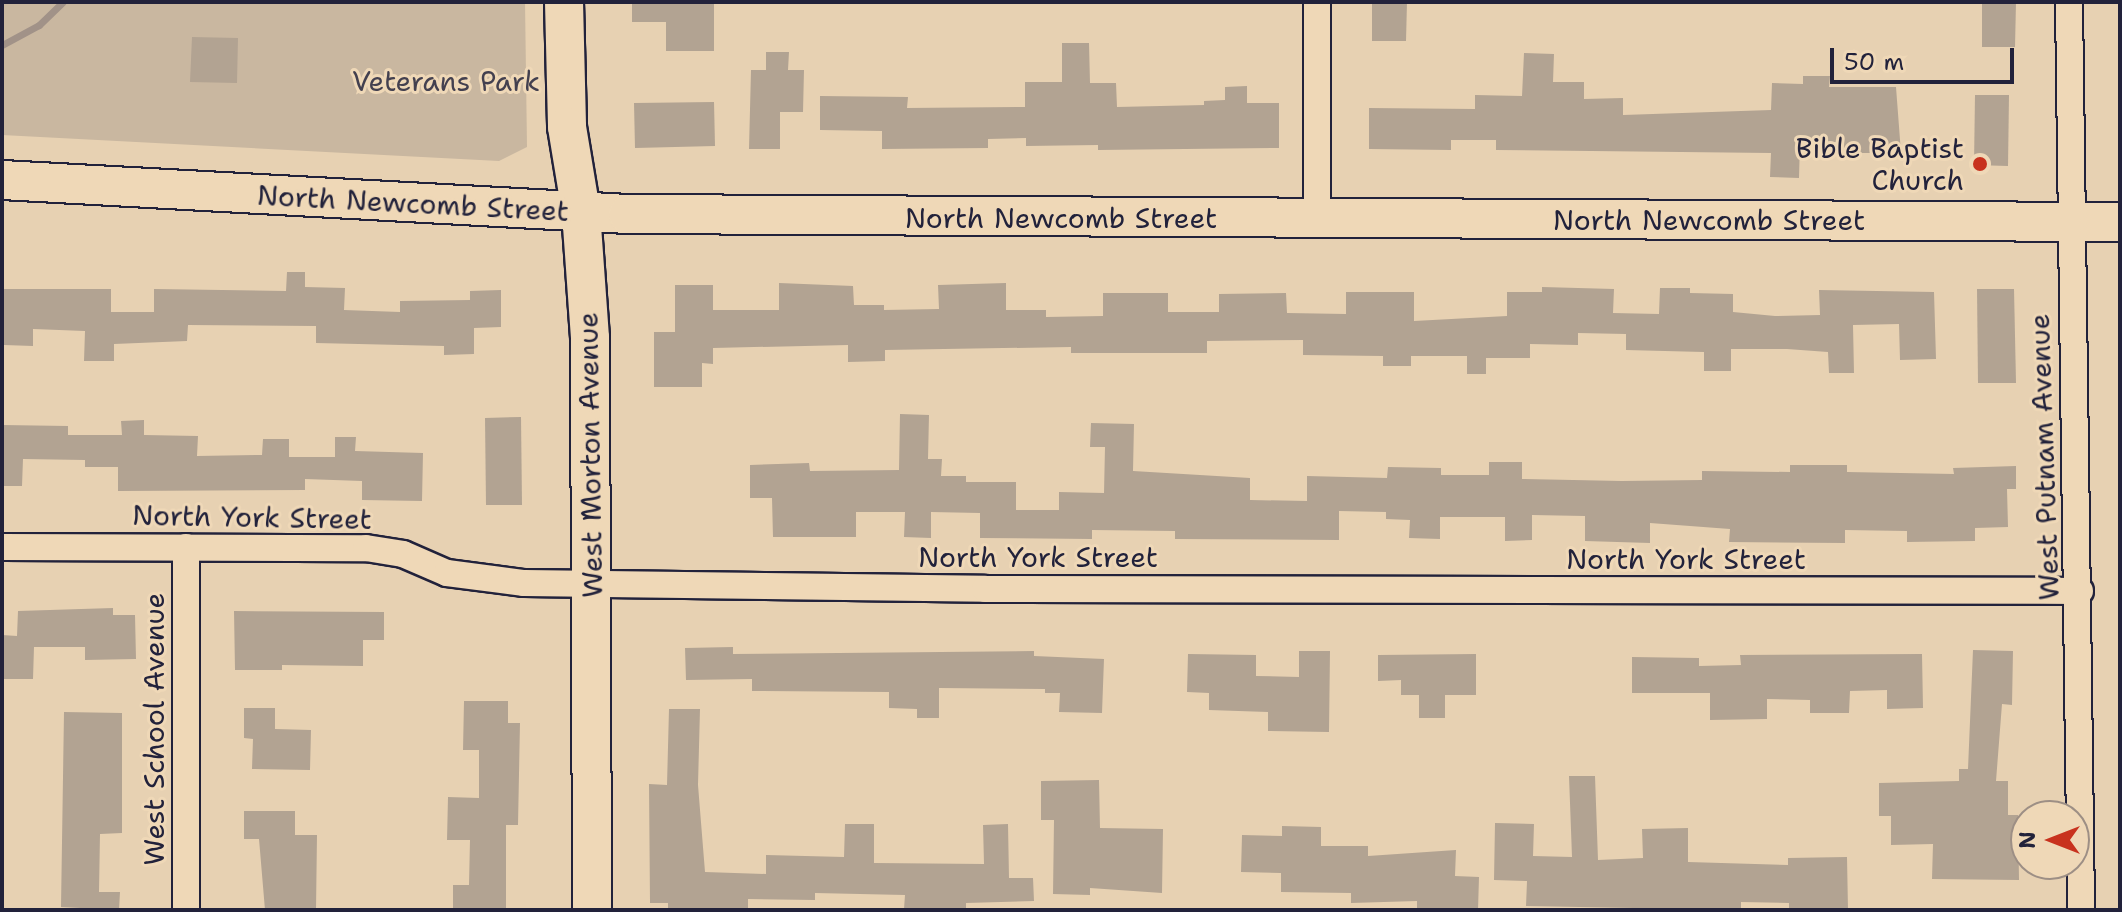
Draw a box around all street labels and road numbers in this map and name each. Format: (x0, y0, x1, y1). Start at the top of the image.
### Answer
street label: North Newcomb Street (256, 178, 570, 228)
street label: North Newcomb Street (905, 201, 1217, 235)
street label: North Newcomb Street (1553, 203, 1865, 237)
street label: West Morton Avenue (571, 312, 609, 598)
street label: West Putnam Avenue (2022, 313, 2066, 601)
street label: North York Street (132, 498, 372, 536)
street label: North York Street (918, 540, 1158, 574)
street label: North York Street (1566, 542, 1806, 576)
street label: West School Avenue (137, 593, 171, 865)

